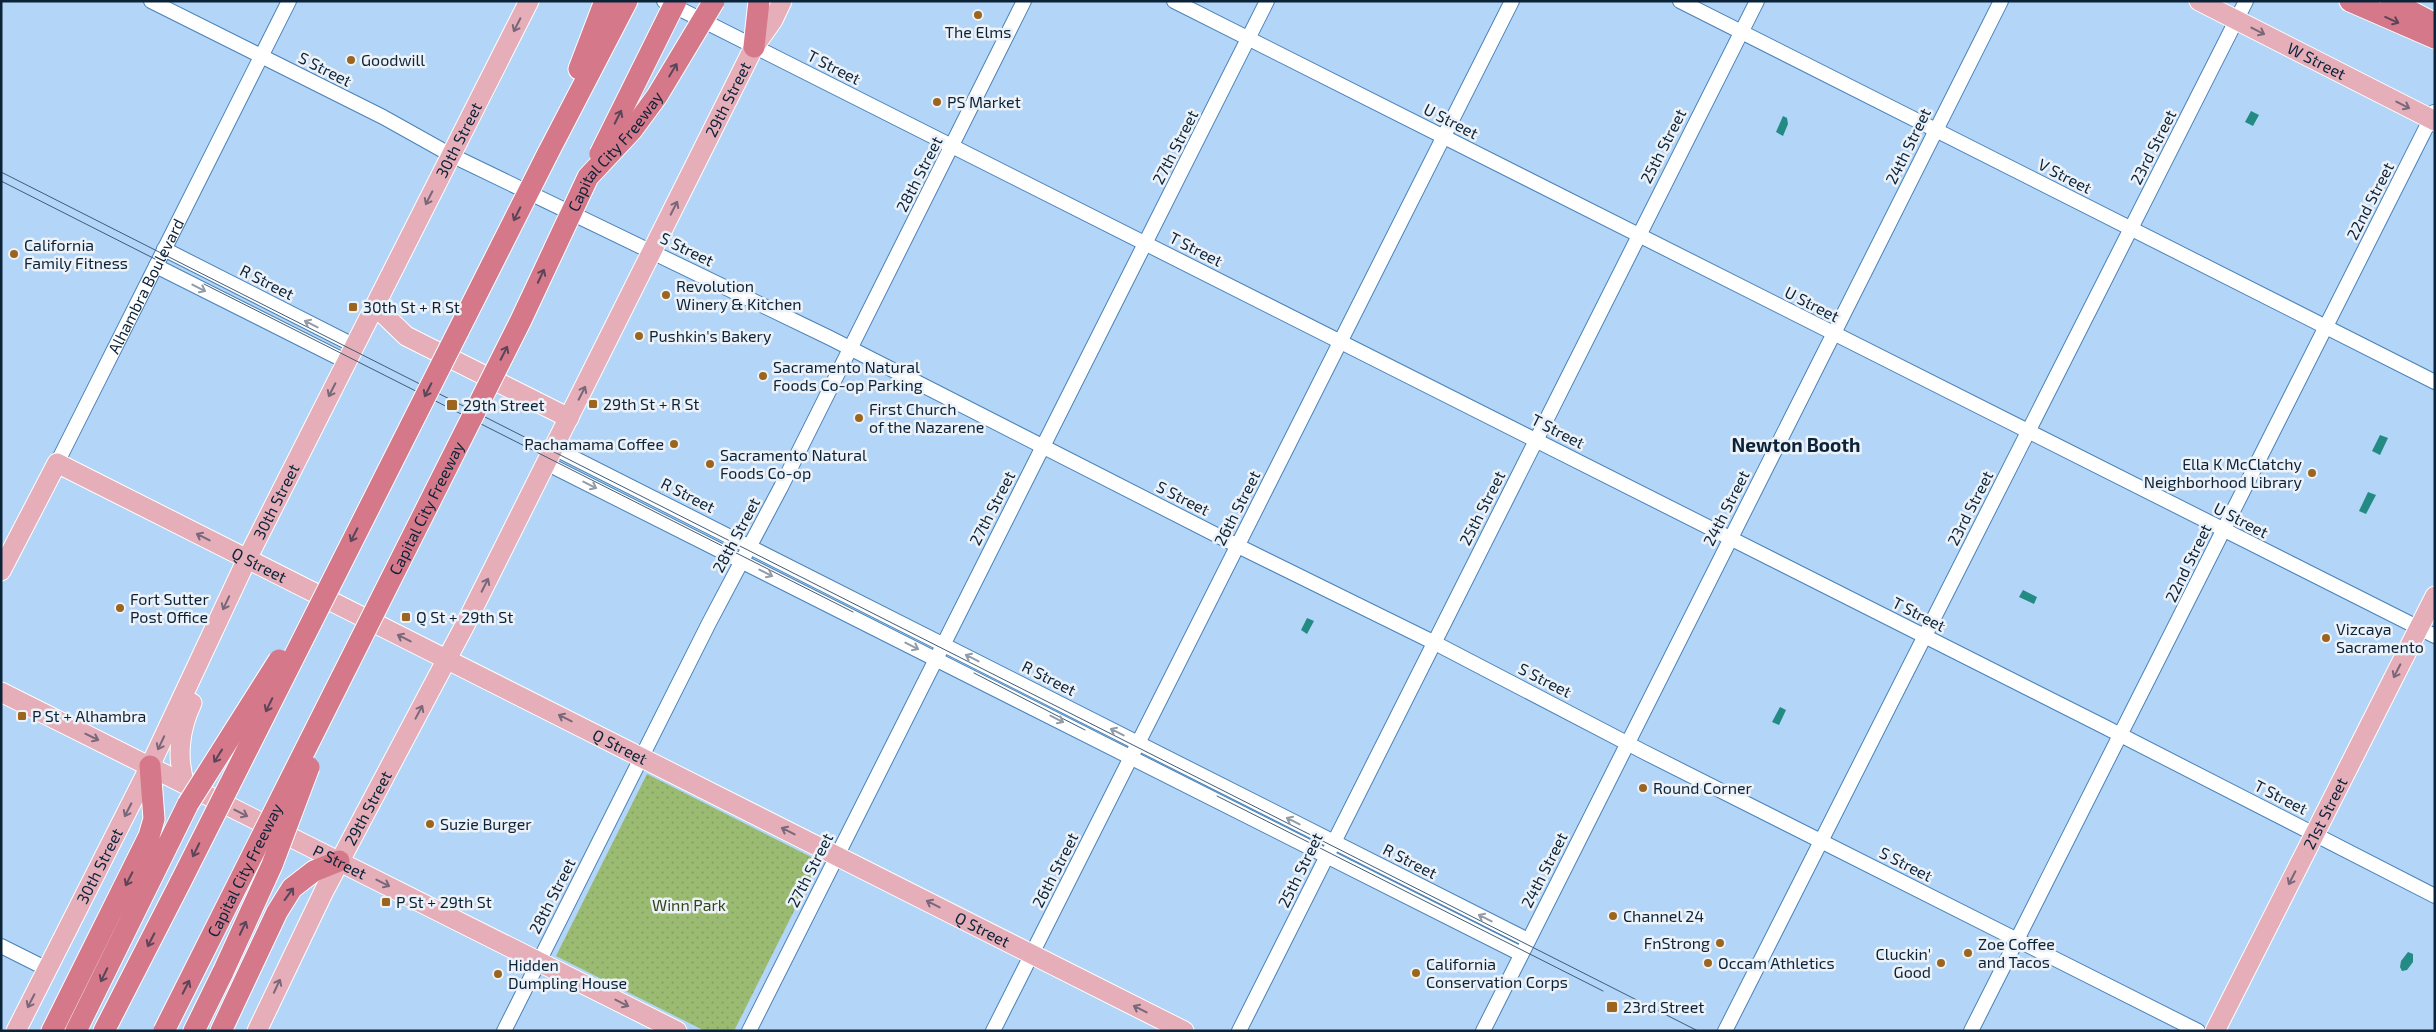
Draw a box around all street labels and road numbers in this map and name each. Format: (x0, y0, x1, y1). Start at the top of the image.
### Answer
street label: W Street (2284, 38, 2349, 83)
street label: T Street (805, 45, 864, 88)
street label: S Street (296, 47, 355, 90)
street label: 29th Street (701, 58, 754, 140)
street label: Capital City Freeway (563, 87, 667, 214)
street label: 30th Street (431, 99, 485, 181)
street label: U Street (1421, 99, 1482, 142)
street label: 25th Street (1636, 105, 1689, 186)
street label: 24th Street (1881, 105, 1934, 187)
street label: 23rd Street (2126, 106, 2179, 187)
street label: 27th Street (1148, 107, 1201, 187)
street label: 28th Street (891, 133, 946, 215)
street label: V Street (2035, 154, 2095, 197)
street label: 22nd Street (2342, 159, 2397, 243)
street label: Alhambra Boulevard (104, 215, 187, 357)
street label: T Street (1167, 227, 1226, 270)
street label: S Street (657, 228, 717, 270)
street label: R Street (237, 260, 297, 303)
street label: U Street (1782, 282, 1843, 325)
street label: T Street (1529, 409, 1588, 452)
street label: Capital City Freeway (385, 438, 468, 578)
street label: 30th Street (249, 460, 303, 542)
street label: 26th Street (1210, 467, 1264, 548)
street label: 25th Street (1455, 467, 1508, 548)
street label: 24th Street (1698, 467, 1753, 549)
street label: 23rd Street (1943, 467, 1996, 548)
street label: 27th Street (965, 468, 1018, 548)
street label: R Street (658, 473, 718, 516)
street label: S Street (1154, 476, 1213, 519)
street label: 28th Street (708, 494, 763, 575)
street label: U Street (2211, 498, 2272, 541)
street label: 22nd Street (2160, 521, 2215, 605)
street label: Q Street (228, 543, 290, 586)
street label: T Street (1890, 592, 1949, 635)
street label: R Street (1019, 656, 1079, 699)
street label: S Street (1516, 658, 1575, 701)
street label: Q Street (589, 725, 651, 768)
street label: 29th Street (340, 767, 395, 848)
street label: 21st Street (2299, 774, 2351, 852)
street label: T Street (2252, 775, 2311, 818)
street label: Capital City Freeway (203, 799, 286, 940)
street label: 30th Street (72, 825, 126, 907)
street label: 26th Street (1028, 829, 1082, 910)
street label: 25th Street (1273, 829, 1326, 910)
street label: 24th Street (1516, 829, 1571, 911)
street label: 27th Street (783, 830, 836, 910)
street label: R Street (1380, 839, 1440, 882)
street label: P Street (310, 840, 370, 883)
street label: S Street (1877, 842, 1936, 885)
street label: 28th Street (524, 855, 579, 937)
street label: Q Street (952, 907, 1013, 951)

